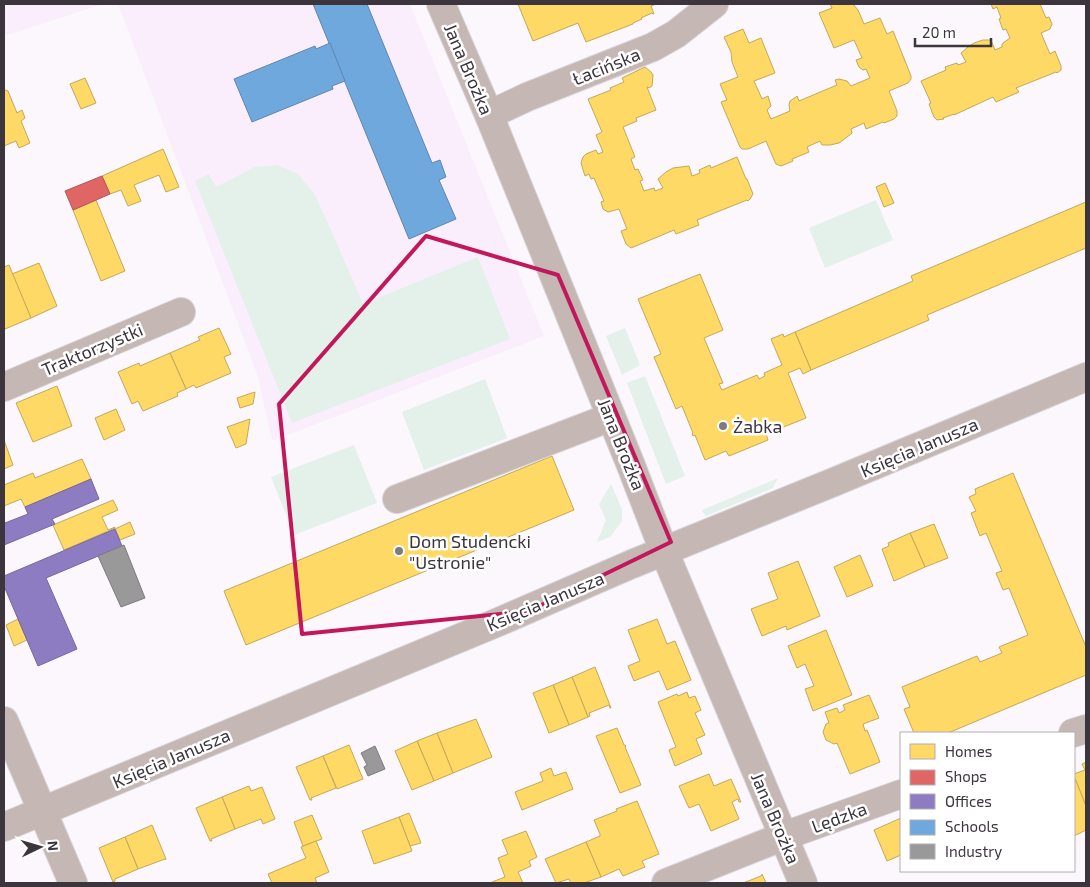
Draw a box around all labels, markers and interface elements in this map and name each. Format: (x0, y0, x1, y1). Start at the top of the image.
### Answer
scale bar (915, 15, 991, 47)
street label: Jana Brożka (440, 20, 498, 118)
text: 20 m (922, 23, 956, 41)
street label: Łacińska (569, 42, 643, 90)
street label: Traktorzystki (38, 318, 146, 380)
street label: Jana Brożka (594, 395, 650, 493)
street label: Księcia Janusza (857, 412, 981, 482)
place label: Żabka (733, 415, 782, 437)
marker: Żabka (717, 420, 729, 432)
place label: Dom Studencki "Ustronie" (409, 530, 531, 573)
marker: Dom Studencki "Ustronie" (393, 545, 405, 557)
street label: Księcia Janusza (483, 566, 607, 636)
street label: Księcia Janusza (109, 723, 233, 793)
legend (900, 732, 1075, 872)
text: Homes (945, 742, 992, 760)
text: Shops (945, 767, 987, 785)
street label: Jana Brożka (747, 769, 805, 867)
text: Offices (945, 792, 992, 810)
street label: Lędzka (808, 797, 870, 837)
text: Schools (945, 817, 999, 835)
north arrow (15, 822, 65, 872)
text: N (45, 840, 62, 852)
text: Industry (945, 842, 1002, 860)

